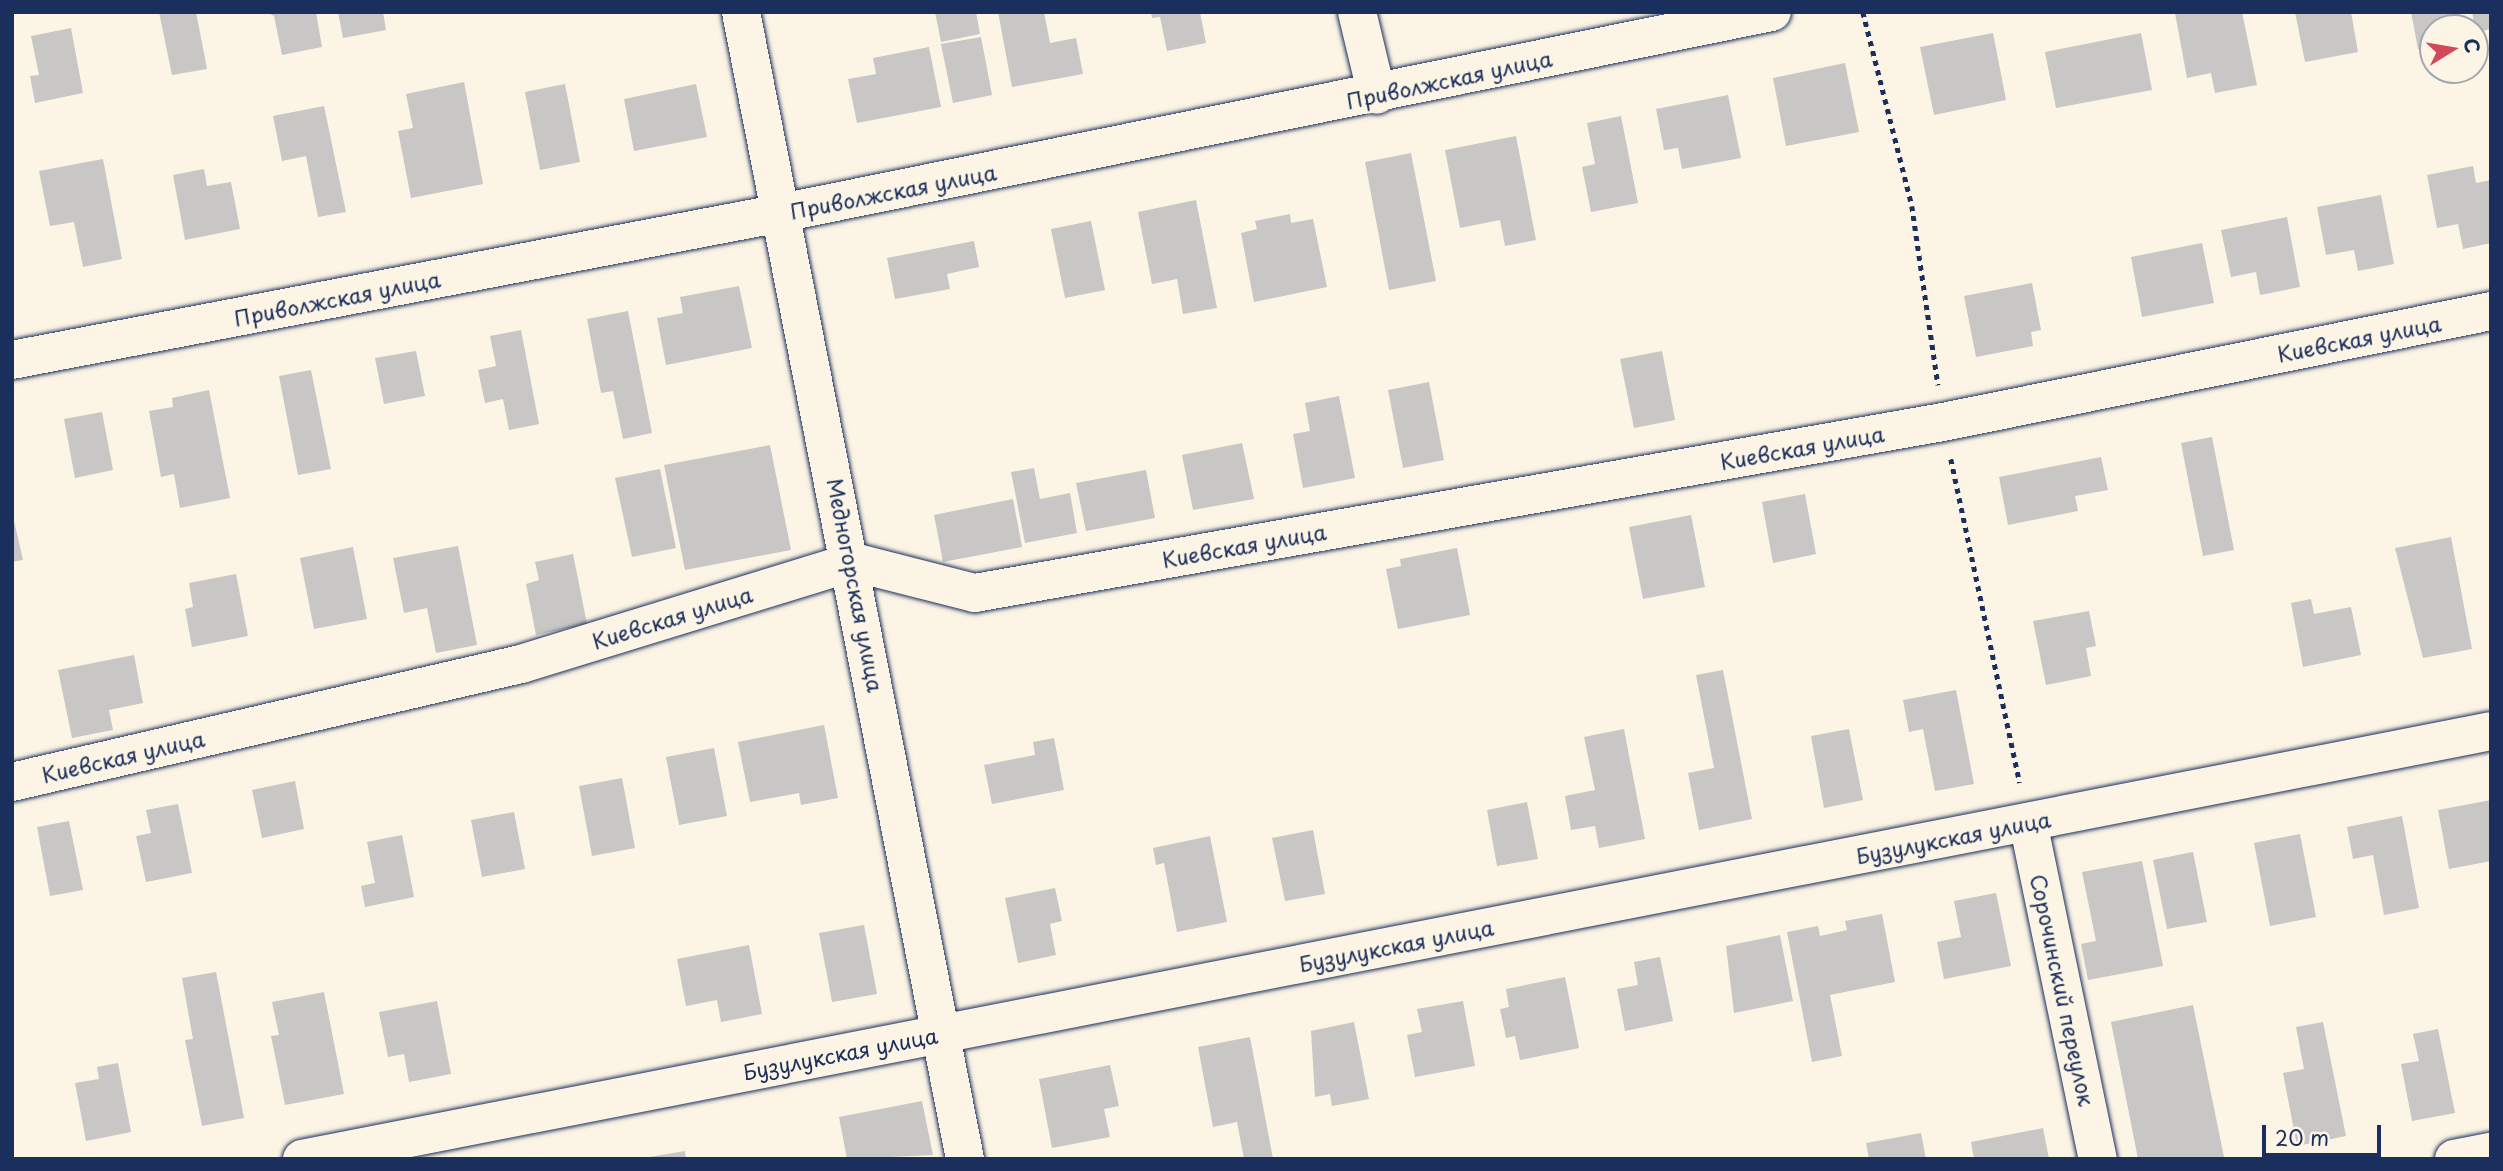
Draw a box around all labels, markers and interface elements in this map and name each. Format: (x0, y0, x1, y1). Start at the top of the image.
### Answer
north arrow (2419, 14, 2489, 84)
text: С (2458, 36, 2488, 55)
street label: Приволжская улица (1343, 45, 1555, 113)
street label: Приволжская улица (787, 159, 999, 223)
street label: Приволжская улица (231, 266, 443, 330)
street label: Киевская улица (2274, 310, 2444, 366)
street label: Киевская улица (1717, 420, 1887, 474)
street label: Медногорская улица (823, 475, 889, 695)
street label: Киевская улица (1159, 518, 1329, 572)
street label: Киевская улица (588, 580, 756, 654)
street label: Киевская улица (39, 725, 207, 787)
street label: Бузулукская улица (1853, 806, 2053, 868)
street label: Сорочинский переулок (2026, 872, 2100, 1108)
street label: Бузулукская улица (1296, 914, 1496, 976)
street label: Бузулукская улица (740, 1022, 940, 1084)
scale bar (2265, 1112, 2384, 1156)
text: 20 m (2275, 1121, 2329, 1153)

